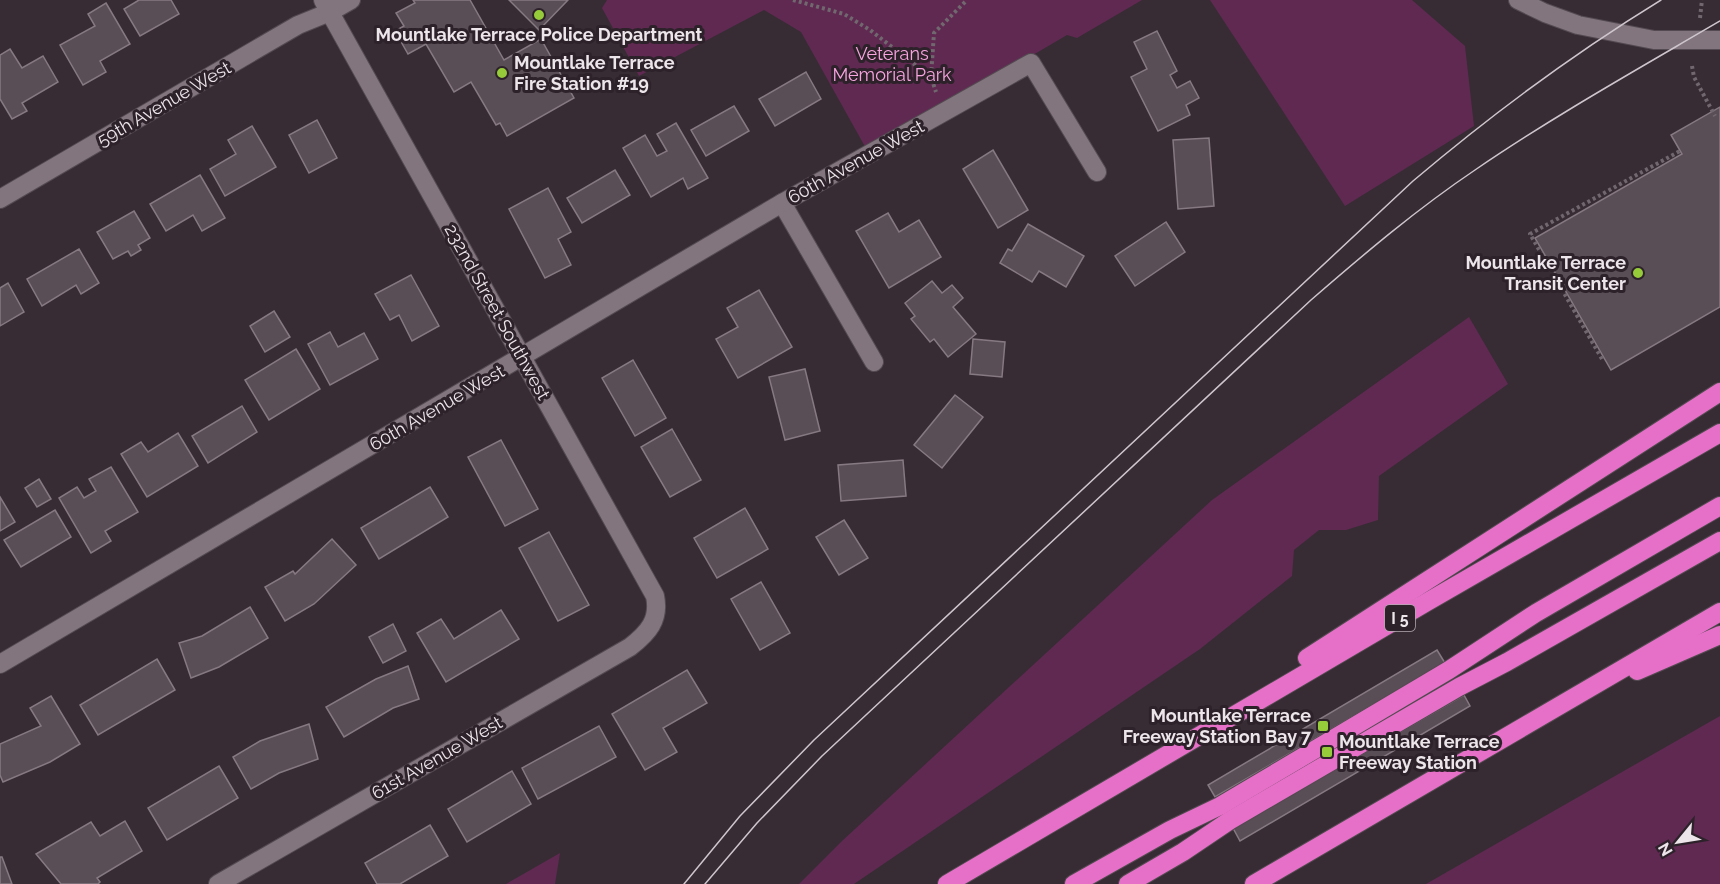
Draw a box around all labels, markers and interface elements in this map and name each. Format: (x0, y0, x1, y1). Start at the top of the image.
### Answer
marker: Mountlake Terrace Police Department (532, 8, 546, 22)
place label: Mountlake Terrace Police Department (376, 24, 702, 45)
park label: Veterans Memorial Park (832, 43, 952, 85)
place label: Mountlake Terrace Fire Station #19 (514, 52, 675, 94)
street label: 59th Avenue West (93, 57, 234, 150)
marker: Mountlake Terrace Fire Station #19 (495, 66, 509, 80)
street label: 60th Avenue West (784, 115, 928, 208)
street label: 232nd Street Southwest (440, 220, 554, 403)
place label: Mountlake Terrace Transit Center (1465, 252, 1626, 294)
marker: Mountlake Terrace Transit Center (1631, 266, 1645, 280)
street label: 60th Avenue West (365, 360, 508, 455)
road number: I 5 (1385, 605, 1415, 631)
place label: Mountlake Terrace Freeway Station Bay 7 (1123, 705, 1312, 747)
street label: 61st Avenue West (368, 712, 506, 804)
marker: Mountlake Terrace Freeway Station Bay 7 (1316, 719, 1330, 733)
place label: Mountlake Terrace Freeway Station (1339, 731, 1500, 773)
marker: Mountlake Terrace Freeway Station (1320, 745, 1334, 759)
north arrow (1648, 812, 1708, 872)
text: N (1654, 839, 1677, 859)

